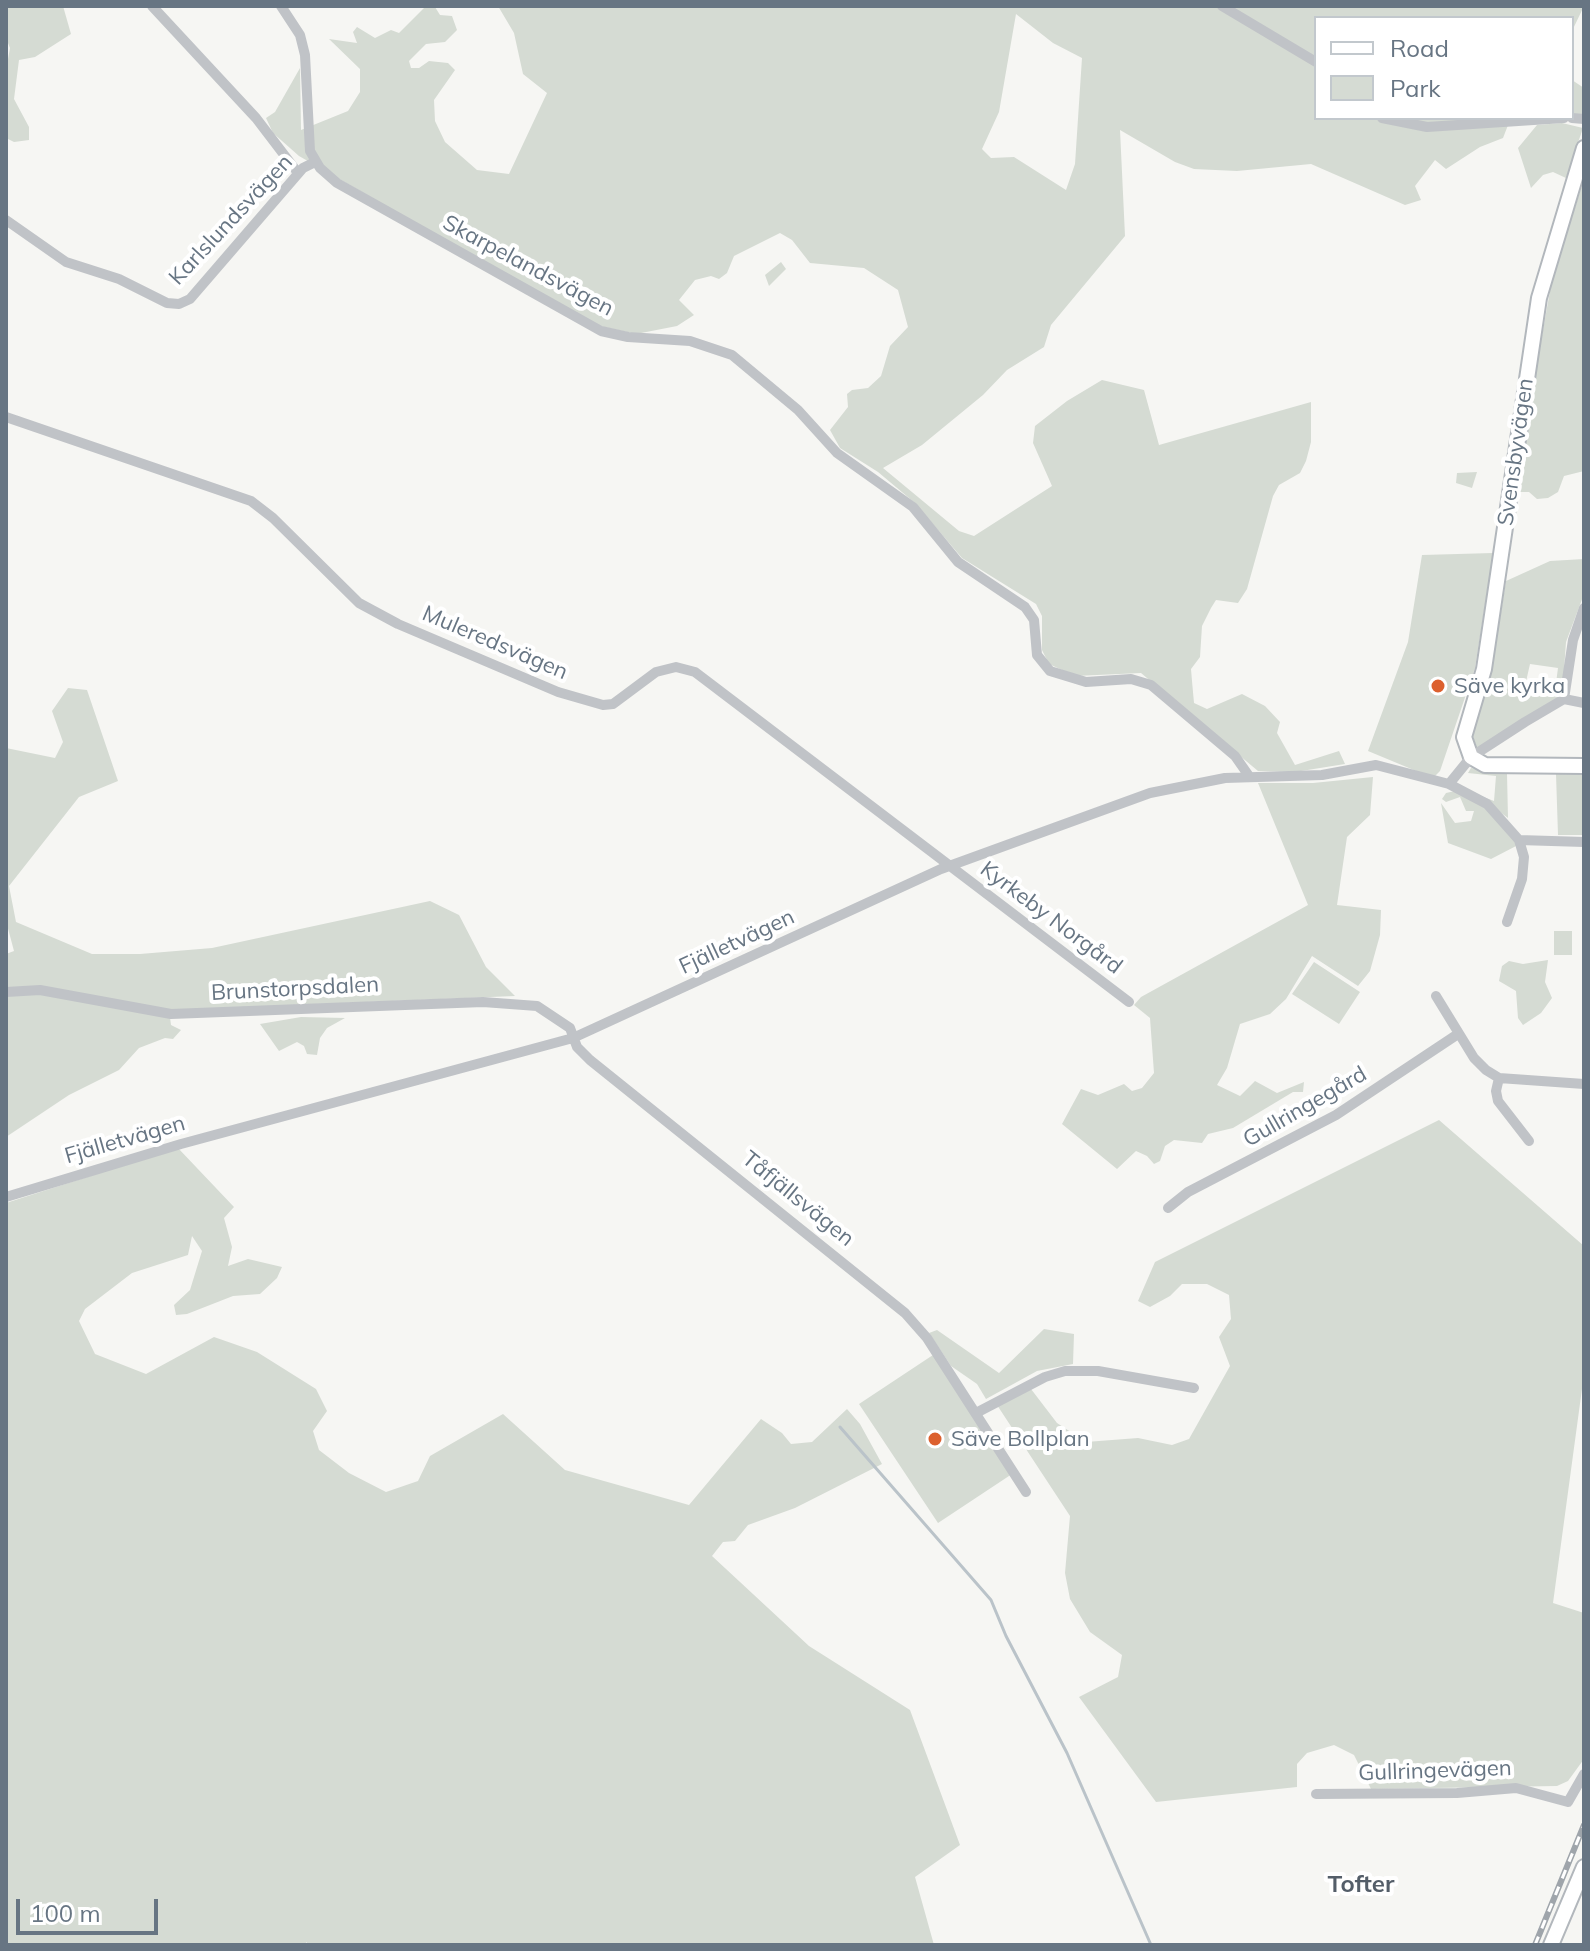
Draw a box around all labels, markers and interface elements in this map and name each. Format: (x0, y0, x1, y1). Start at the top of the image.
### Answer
legend (1314, 16, 1574, 120)
text: Road (1390, 33, 1449, 63)
text: Park (1390, 73, 1441, 103)
street label: Karlslundsvägen (164, 149, 298, 291)
street label: Skarpelandsvägen (438, 210, 618, 322)
street label: Svensbyvägen (1493, 376, 1539, 528)
street label: Muleredsvägen (418, 600, 572, 686)
place label: Säve kyrka (1454, 673, 1565, 699)
marker: Säve kyrka (1429, 677, 1447, 695)
street label: Kyrkeby Norgård (975, 856, 1127, 980)
street label: Fjälletvägen (675, 904, 799, 980)
street label: Brunstorpsdalen (210, 971, 380, 1007)
street label: Gullringegård (1239, 1061, 1371, 1153)
street label: Fjälletvägen (62, 1110, 188, 1170)
street label: Tåfjällsvägen (737, 1146, 859, 1252)
place label: Säve Bollplan (951, 1426, 1090, 1452)
marker: Säve Bollplan (926, 1430, 944, 1448)
street label: Gullringevägen (1358, 1755, 1512, 1787)
district label: Tofter (1328, 1871, 1394, 1899)
scale bar (20, 1883, 162, 1933)
text: 100 m (30, 1898, 101, 1928)

